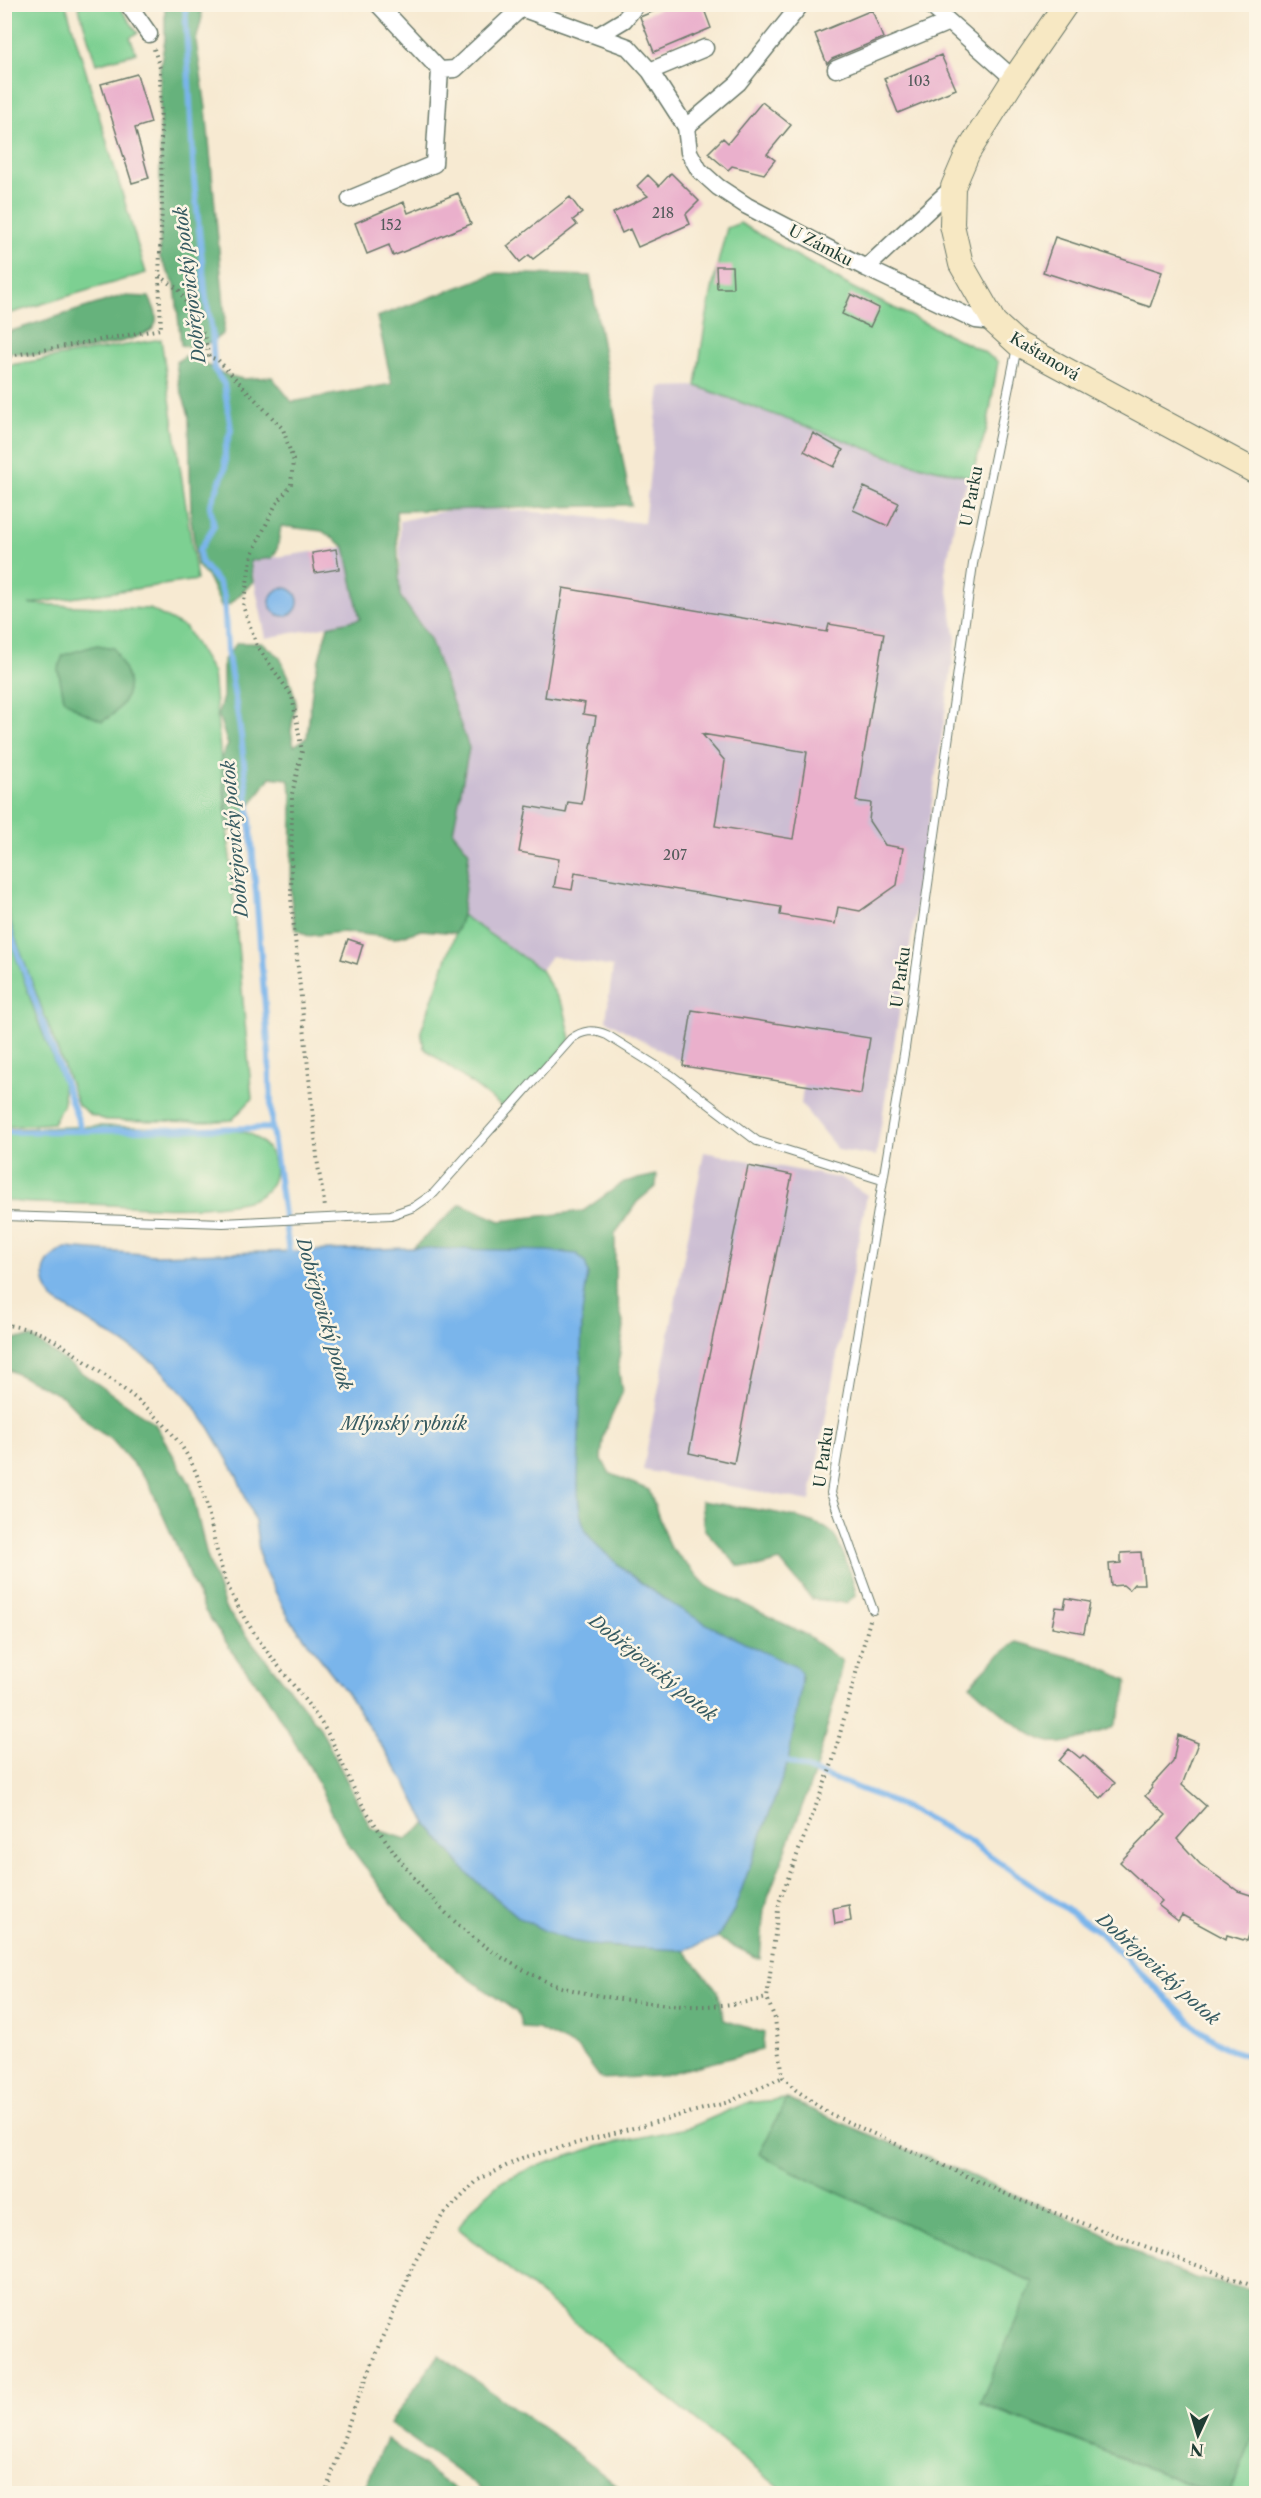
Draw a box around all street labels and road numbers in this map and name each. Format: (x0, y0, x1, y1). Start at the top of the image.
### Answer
street label: U Zámku (785, 220, 857, 270)
street label: Kaštanová (1006, 327, 1084, 385)
street label: U Parku (955, 464, 987, 528)
street label: U Parku (886, 945, 914, 1009)
street label: U Parku (809, 1425, 837, 1489)

